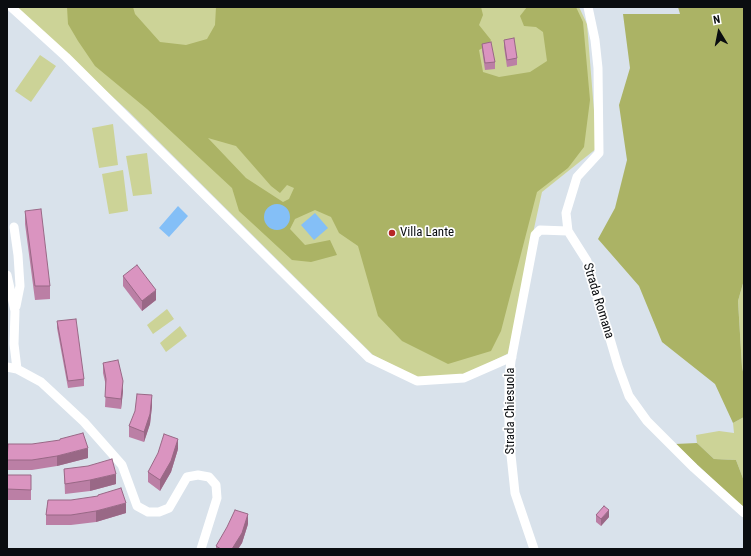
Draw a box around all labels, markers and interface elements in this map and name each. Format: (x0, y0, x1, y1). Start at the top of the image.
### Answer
north arrow (699, 12, 739, 52)
text: N (712, 13, 721, 27)
place label: Villa Lante (400, 225, 454, 241)
marker: Villa Lante (387, 228, 397, 238)
street label: Strada Romana (579, 261, 617, 341)
street label: Strada Chiesuola (503, 368, 519, 454)

